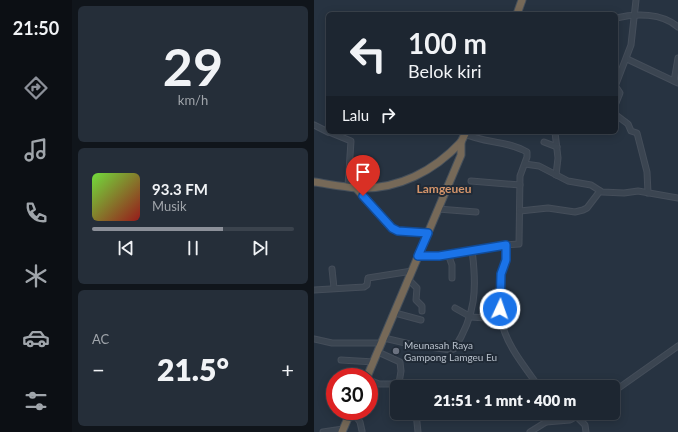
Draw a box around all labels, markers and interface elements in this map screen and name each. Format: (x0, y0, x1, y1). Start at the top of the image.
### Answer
text: 21:50 (13, 17, 59, 39)
text: 100 m (408, 26, 487, 60)
icon: left (342, 28, 394, 80)
text: 29 (163, 35, 223, 97)
text: Belok kiri (408, 60, 482, 82)
icon: directions (22, 74, 50, 102)
text: km/h (178, 92, 208, 108)
icon: right (377, 104, 399, 126)
text: Lalu (342, 106, 369, 124)
icon: music (22, 136, 50, 164)
pin (346, 155, 380, 196)
icon: arrive (352, 161, 374, 183)
text: 93.3 FM (152, 180, 208, 198)
district label: Lamgeueu (417, 181, 472, 196)
text: Musik (152, 198, 187, 214)
icon: phone (22, 199, 50, 227)
icon: previous (115, 237, 137, 259)
icon: pause (182, 237, 204, 259)
icon: next (249, 237, 271, 259)
icon: climate (22, 262, 50, 290)
position arrow (479, 288, 521, 330)
icon: car (22, 324, 50, 352)
text: AC (92, 331, 109, 347)
place label: Meunasah Raya Gampong Lamgeu Eu (404, 339, 497, 363)
marker: Meunasah Raya Gampong Lamgeu Eu (391, 346, 401, 356)
text: 21.5° (157, 351, 229, 387)
text: − (92, 356, 105, 383)
text: + (281, 356, 294, 383)
speed limit sign: 30 (326, 368, 378, 420)
icon: filters (22, 387, 50, 415)
text: 21:51 · 1 mnt · 400 m (434, 391, 576, 409)

